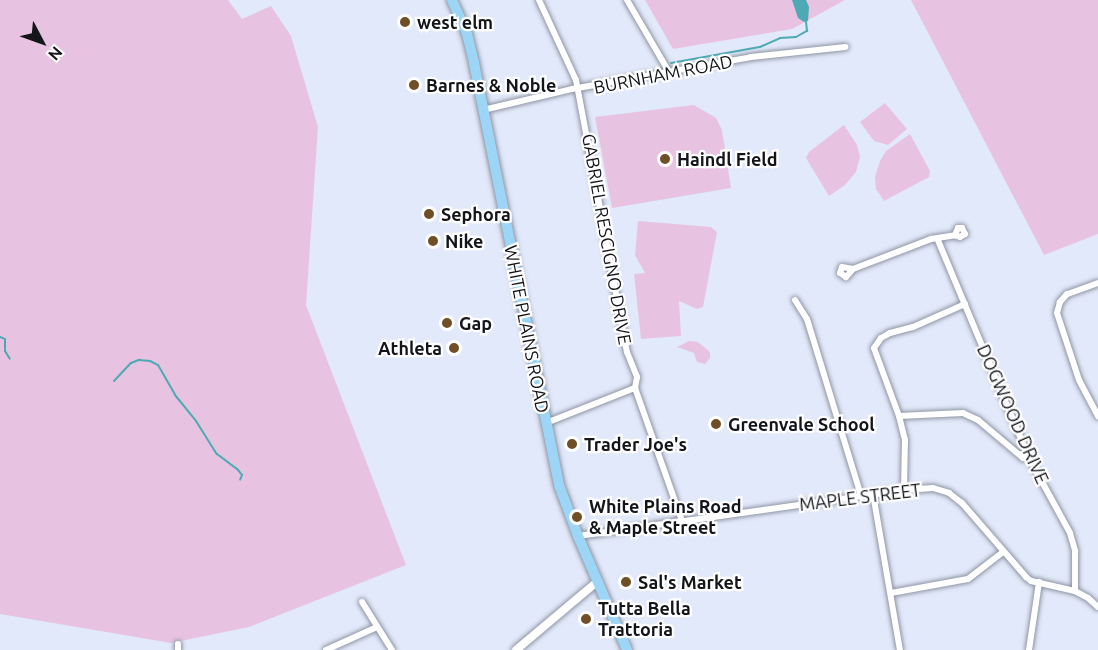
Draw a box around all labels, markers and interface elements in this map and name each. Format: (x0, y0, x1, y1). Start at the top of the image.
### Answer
place label: west elm (417, 11, 493, 33)
north arrow (12, 12, 72, 72)
marker: west elm (398, 15, 412, 29)
text: N (45, 43, 66, 64)
street label: BURNHAM ROAD (592, 50, 734, 98)
place label: Barnes & Noble (426, 74, 556, 96)
marker: Barnes & Noble (407, 78, 421, 92)
street label: GABRIEL RESCIGNO DRIVE (578, 132, 636, 346)
place label: Haindl Field (677, 148, 778, 170)
marker: Haindl Field (658, 152, 672, 166)
place label: Sephora (441, 203, 511, 225)
marker: Sephora (422, 207, 436, 221)
place label: Nike (445, 230, 483, 252)
marker: Nike (426, 234, 440, 248)
street label: WHITE PLAINS ROAD (500, 243, 554, 415)
place label: Gap (459, 312, 492, 334)
marker: Gap (440, 316, 454, 330)
place label: Athleta (378, 337, 442, 359)
marker: Athleta (447, 341, 461, 355)
street label: DOGWOOD DRIVE (973, 341, 1053, 487)
place label: Greenvale School (728, 413, 875, 435)
marker: Greenvale School (709, 417, 723, 431)
place label: Trader Joe's (584, 433, 687, 455)
marker: Trader Joe's (565, 437, 579, 451)
street label: MAPLE STREET (798, 479, 922, 515)
place label: White Plains Road & Maple Street (589, 496, 742, 538)
marker: White Plains Road & Maple Street (570, 510, 584, 524)
place label: Sal's Market (638, 571, 742, 593)
marker: Sal's Market (619, 575, 633, 589)
place label: Tutta Bella Trattoria (598, 598, 691, 640)
marker: Tutta Bella Trattoria (579, 612, 593, 626)

